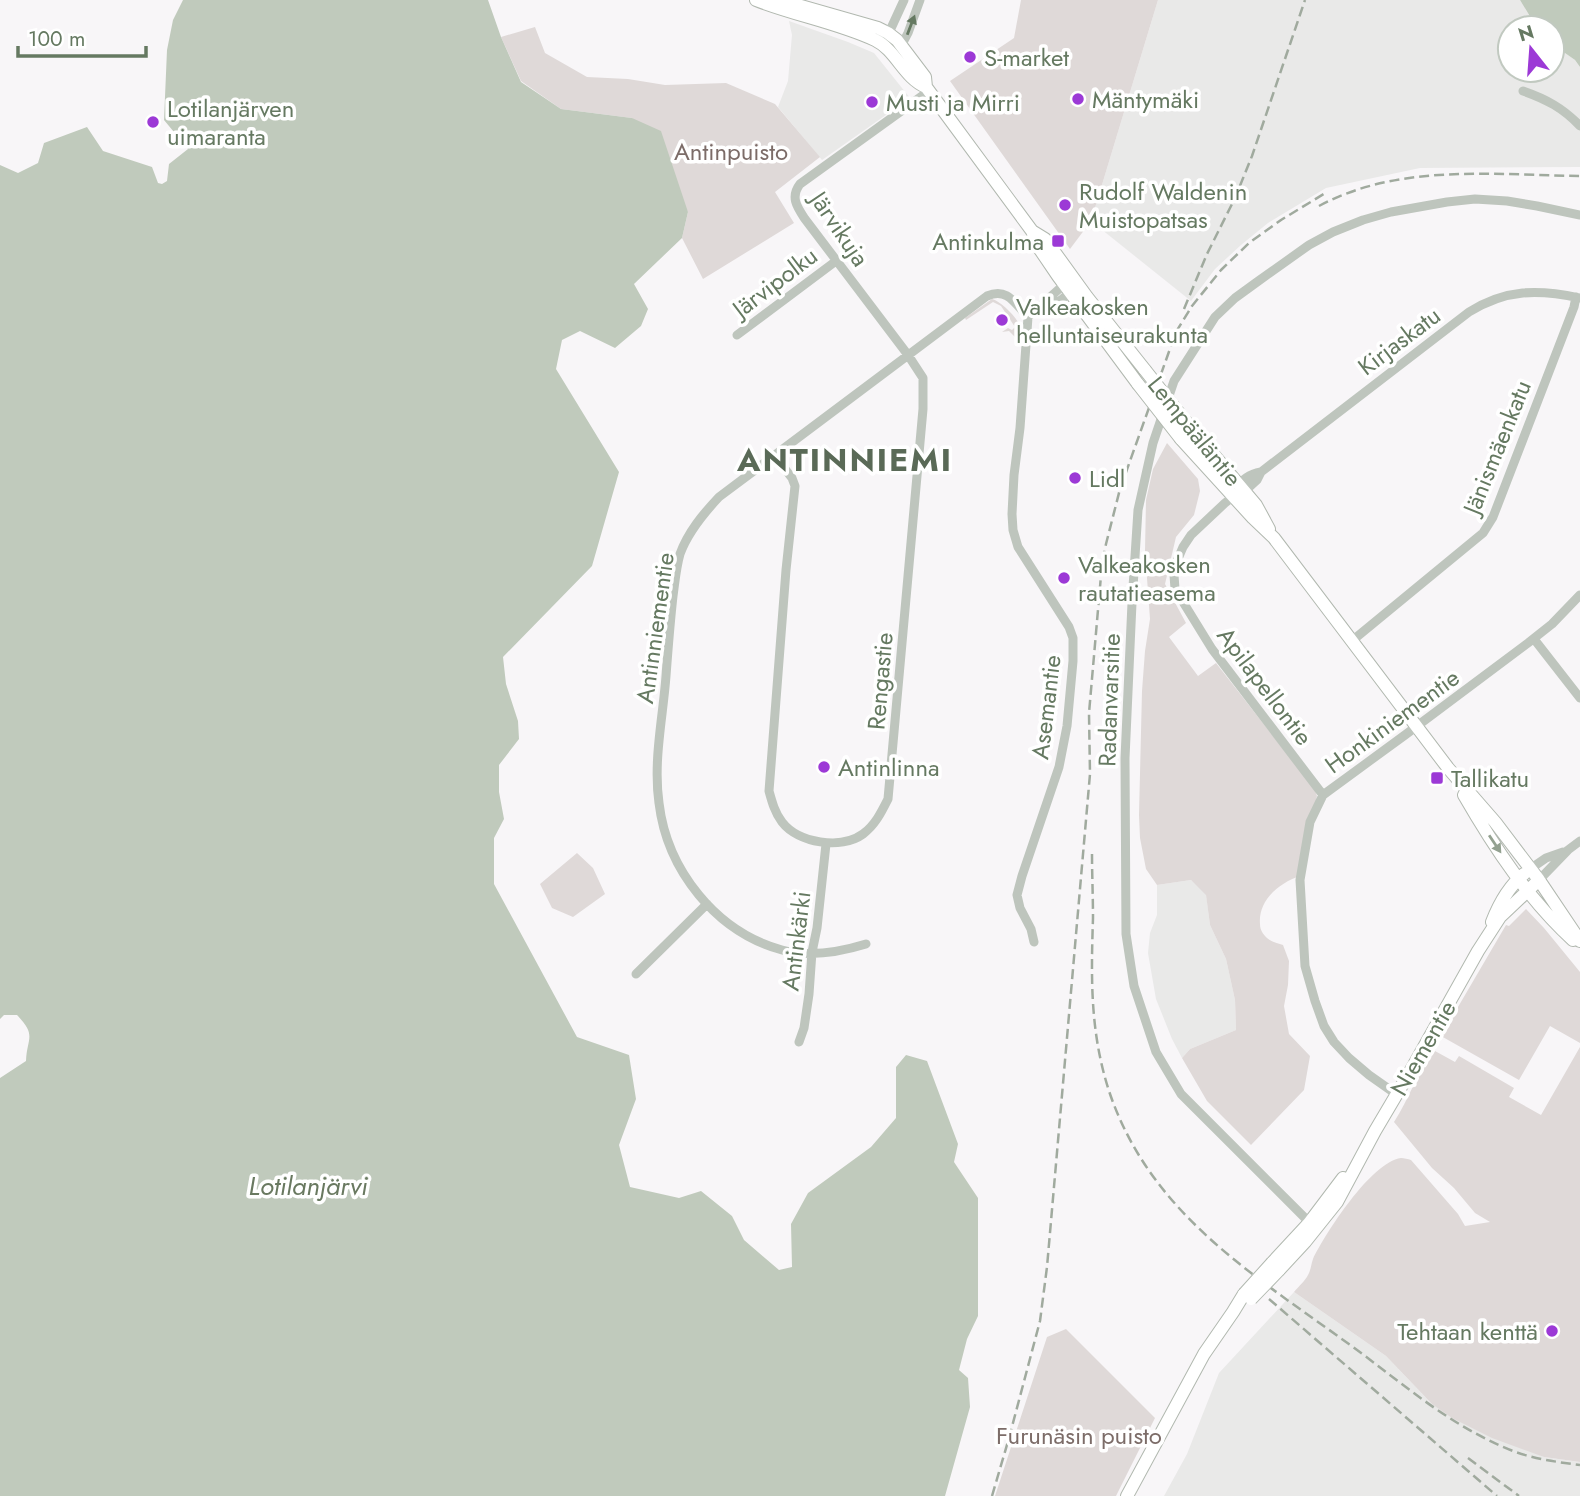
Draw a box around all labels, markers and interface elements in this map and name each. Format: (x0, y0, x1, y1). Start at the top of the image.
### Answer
scale bar (18, 14, 145, 58)
one-way arrow (906, 14, 917, 35)
north arrow (1496, 14, 1566, 84)
text: N (1515, 18, 1537, 48)
text: 100 m (28, 24, 85, 54)
place label: S-market (984, 40, 1069, 75)
marker: S-market (962, 49, 978, 65)
place label: Mäntymäki (1092, 82, 1199, 117)
place label: Musti ja Mirri (886, 85, 1020, 120)
place label: Lotilanjärven uimaranta (167, 91, 294, 154)
marker: Mäntymäki (1070, 91, 1086, 107)
marker: Musti ja Mirri (864, 94, 880, 110)
marker: Lotilanjärven uimaranta (145, 114, 161, 130)
park label: Antinpuisto (674, 134, 788, 169)
place label: Rudolf Waldenin Muistopatsas (1079, 174, 1247, 237)
street label: Järvikuja (800, 182, 878, 273)
marker: Rudolf Waldenin Muistopatsas (1057, 197, 1073, 213)
place label: Antinkulma (932, 224, 1044, 259)
marker: Antinkulma (1050, 233, 1066, 249)
street label: Järvipolku (723, 238, 825, 327)
place label: Valkeakosken helluntaiseurakunta (1016, 289, 1208, 352)
street label: Kirjaskatu (1350, 298, 1448, 384)
marker: Valkeakosken helluntaiseurakunta (994, 312, 1010, 328)
street label: Lempääläntie (1140, 368, 1250, 494)
street label: Jänismäenkatu (1453, 375, 1540, 522)
district label: ANTINNIEMI (736, 437, 953, 483)
place label: Lidl (1089, 461, 1125, 496)
marker: Lidl (1067, 470, 1083, 486)
place label: Valkeakosken rautatieasema (1078, 547, 1216, 610)
street label: Antinniementie (627, 550, 683, 706)
marker: Valkeakosken rautatieasema (1056, 570, 1072, 586)
street label: Apilapellontie (1209, 620, 1321, 752)
street label: Rengastie (858, 631, 902, 731)
street label: Radanvarsitie (1089, 633, 1129, 767)
street label: Asemantie (1022, 653, 1070, 761)
street label: Honkiniementie (1317, 660, 1467, 782)
place label: Antinlinna (838, 750, 940, 785)
marker: Antinlinna (816, 759, 832, 775)
place label: Tallikatu (1451, 761, 1529, 796)
marker: Tallikatu (1429, 770, 1445, 786)
one-way arrow (1489, 835, 1502, 854)
street label: Antinkärki (773, 889, 819, 993)
street label: Niementie (1382, 994, 1464, 1102)
water label: Lotilanjärvi (249, 1167, 368, 1205)
place label: Tehtaan kenttä (1397, 1314, 1538, 1349)
marker: Tehtaan kenttä (1544, 1323, 1560, 1339)
park label: Furunäsin puisto (996, 1418, 1162, 1453)

